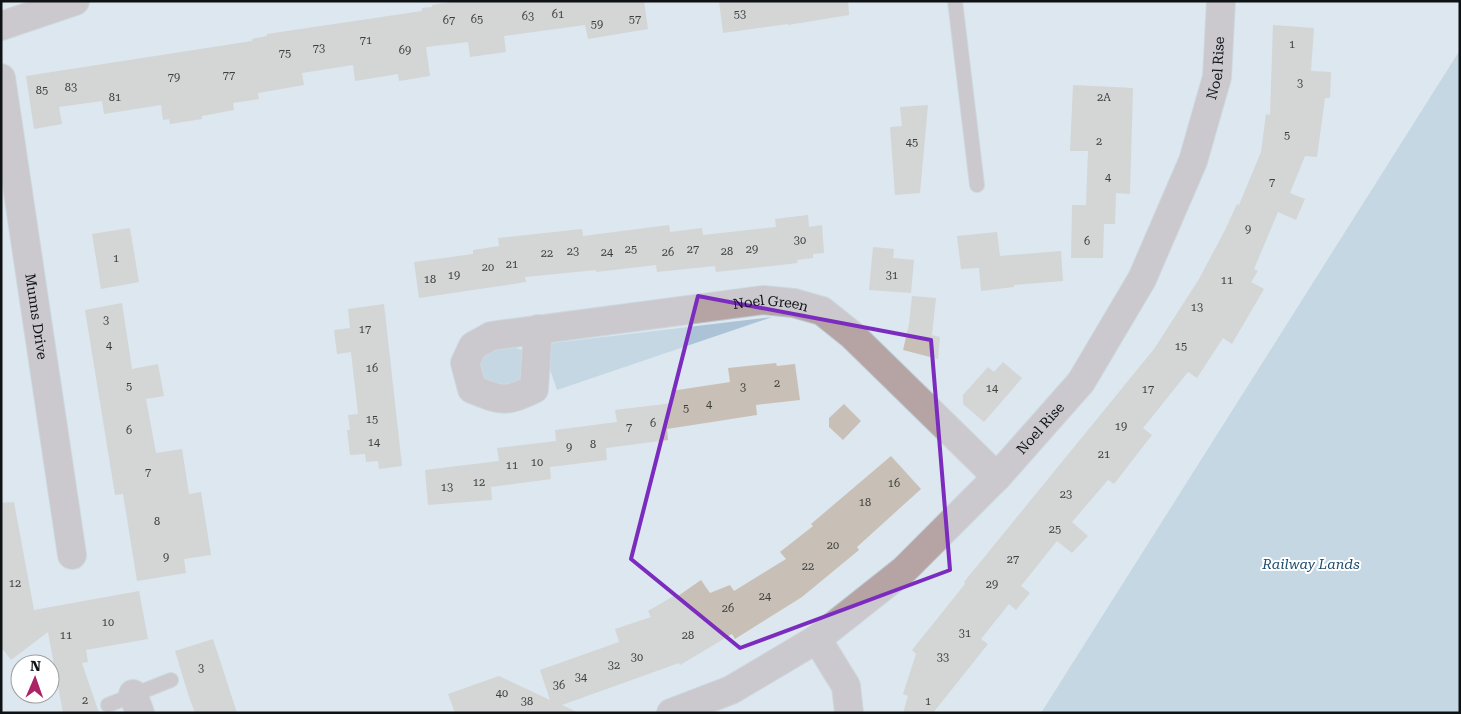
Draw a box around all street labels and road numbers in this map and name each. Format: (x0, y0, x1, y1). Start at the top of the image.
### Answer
street label: Noel Rise (1203, 36, 1227, 101)
street label: Munns Drive (22, 272, 51, 361)
street label: Noel Green (732, 292, 810, 315)
street label: Noel Rise (1013, 399, 1067, 457)

